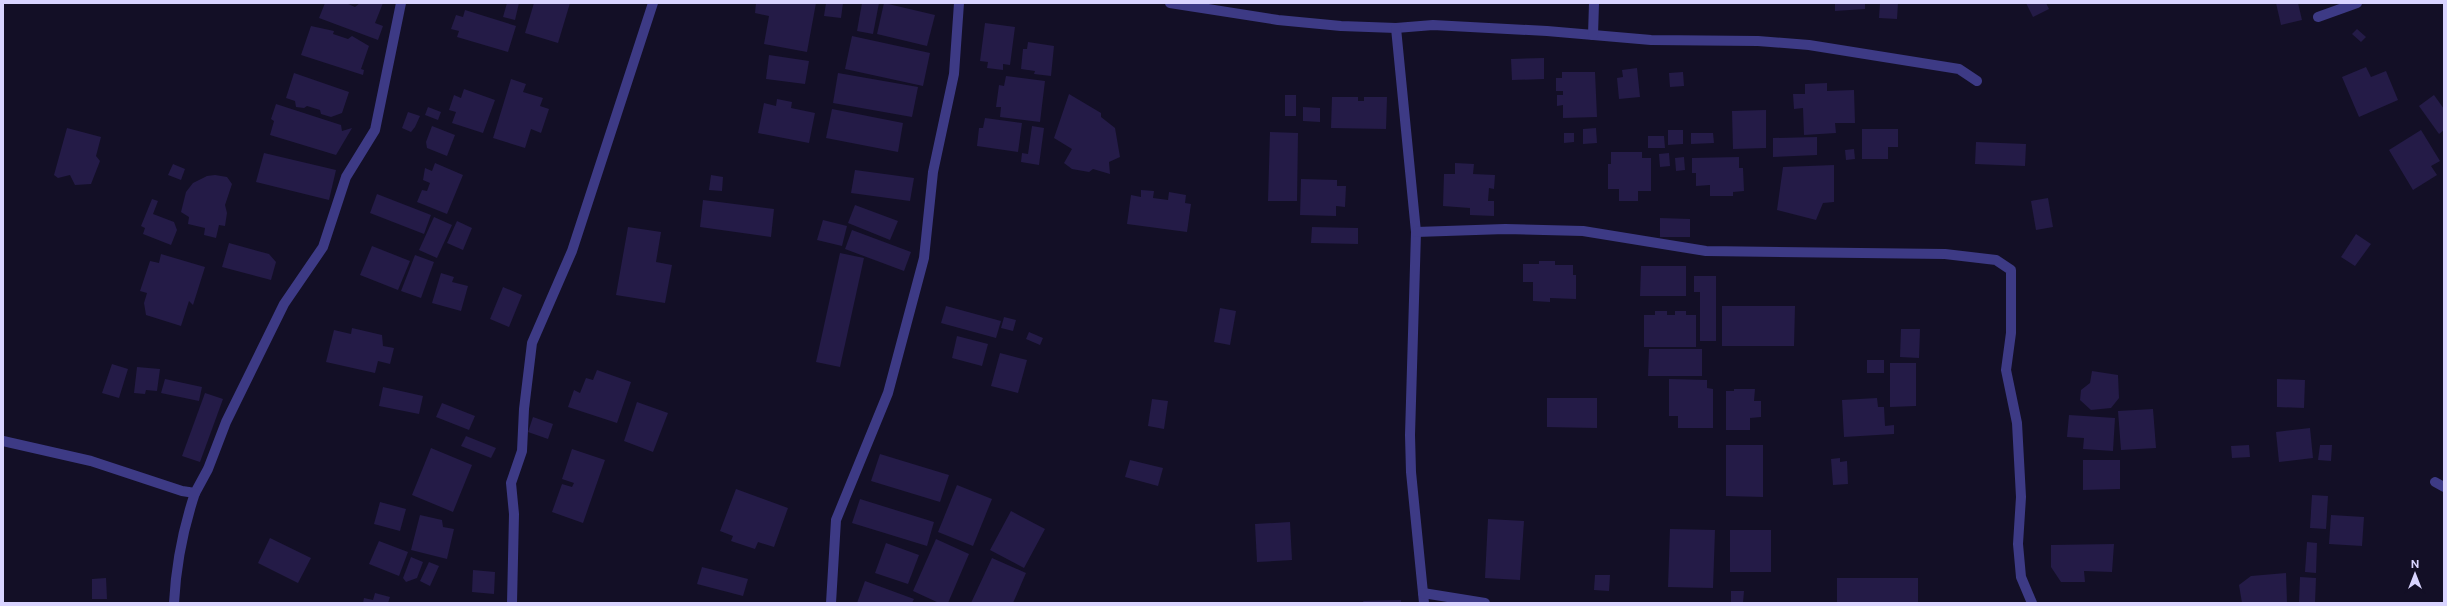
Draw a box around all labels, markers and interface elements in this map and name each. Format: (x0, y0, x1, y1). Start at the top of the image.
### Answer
north arrow (2395, 554, 2435, 594)
text: N (2411, 558, 2419, 570)

